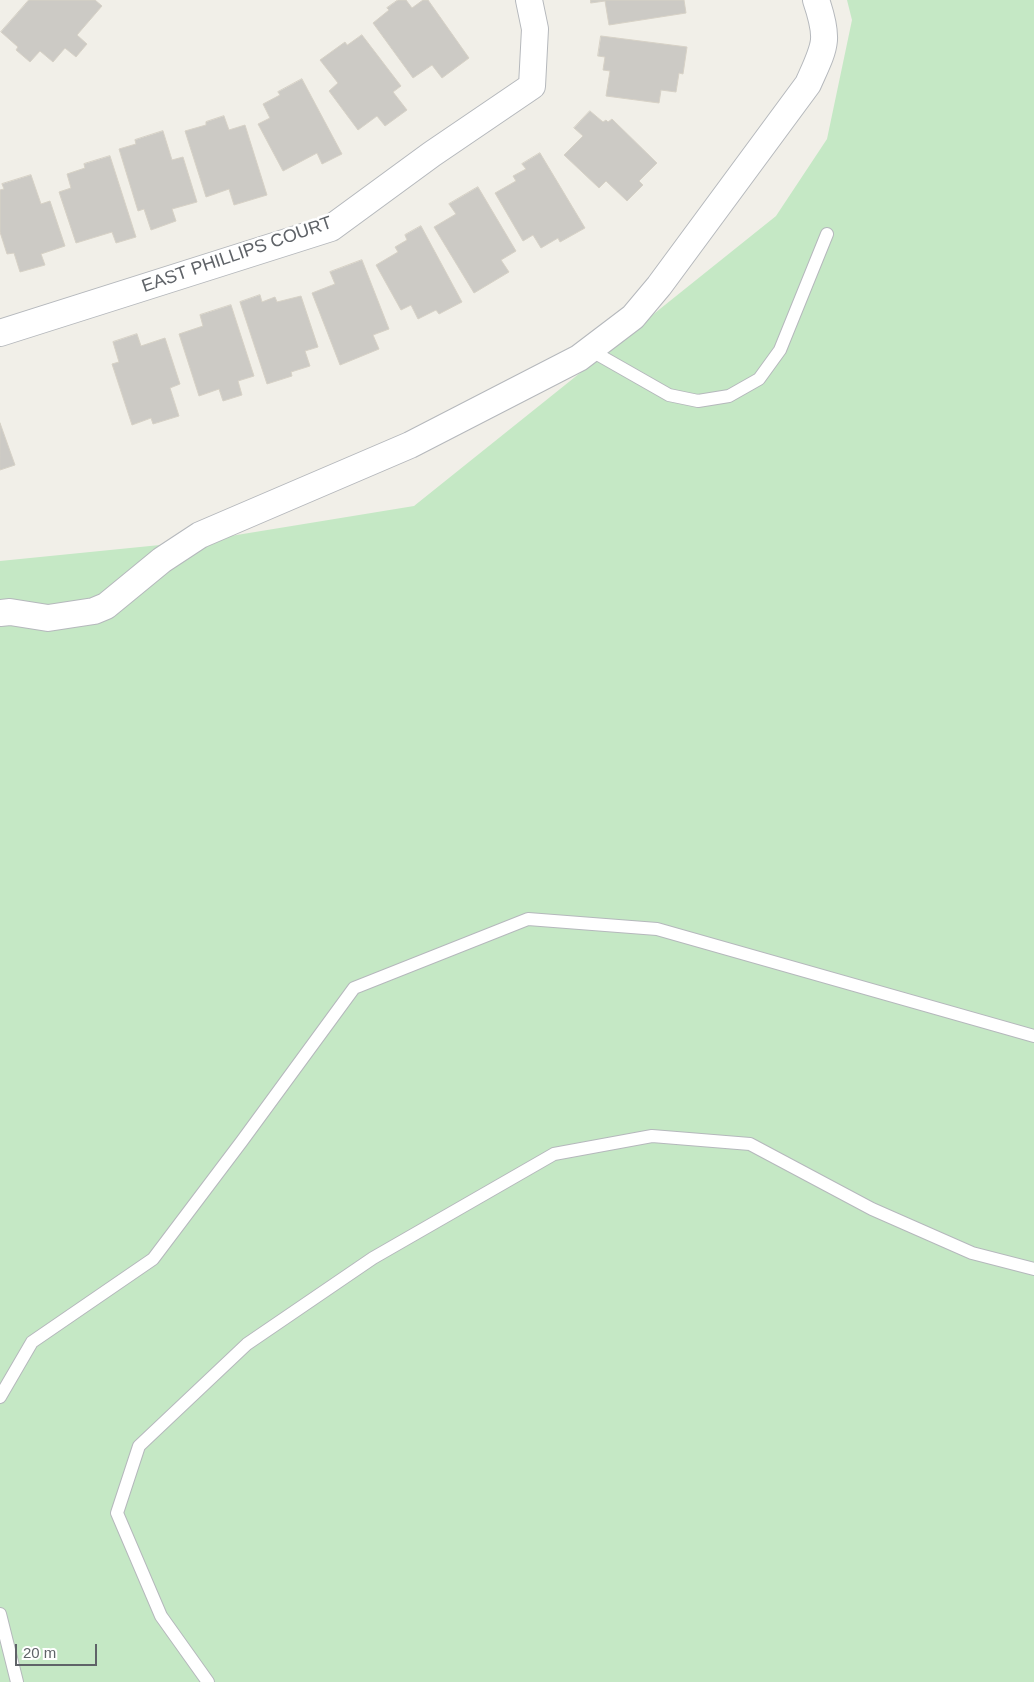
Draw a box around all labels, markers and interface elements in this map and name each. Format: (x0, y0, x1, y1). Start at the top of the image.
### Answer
street label: EAST PHILLIPS COURT (139, 212, 335, 298)
scale bar (18, 1634, 100, 1666)
text: 20 m (23, 1644, 56, 1661)

